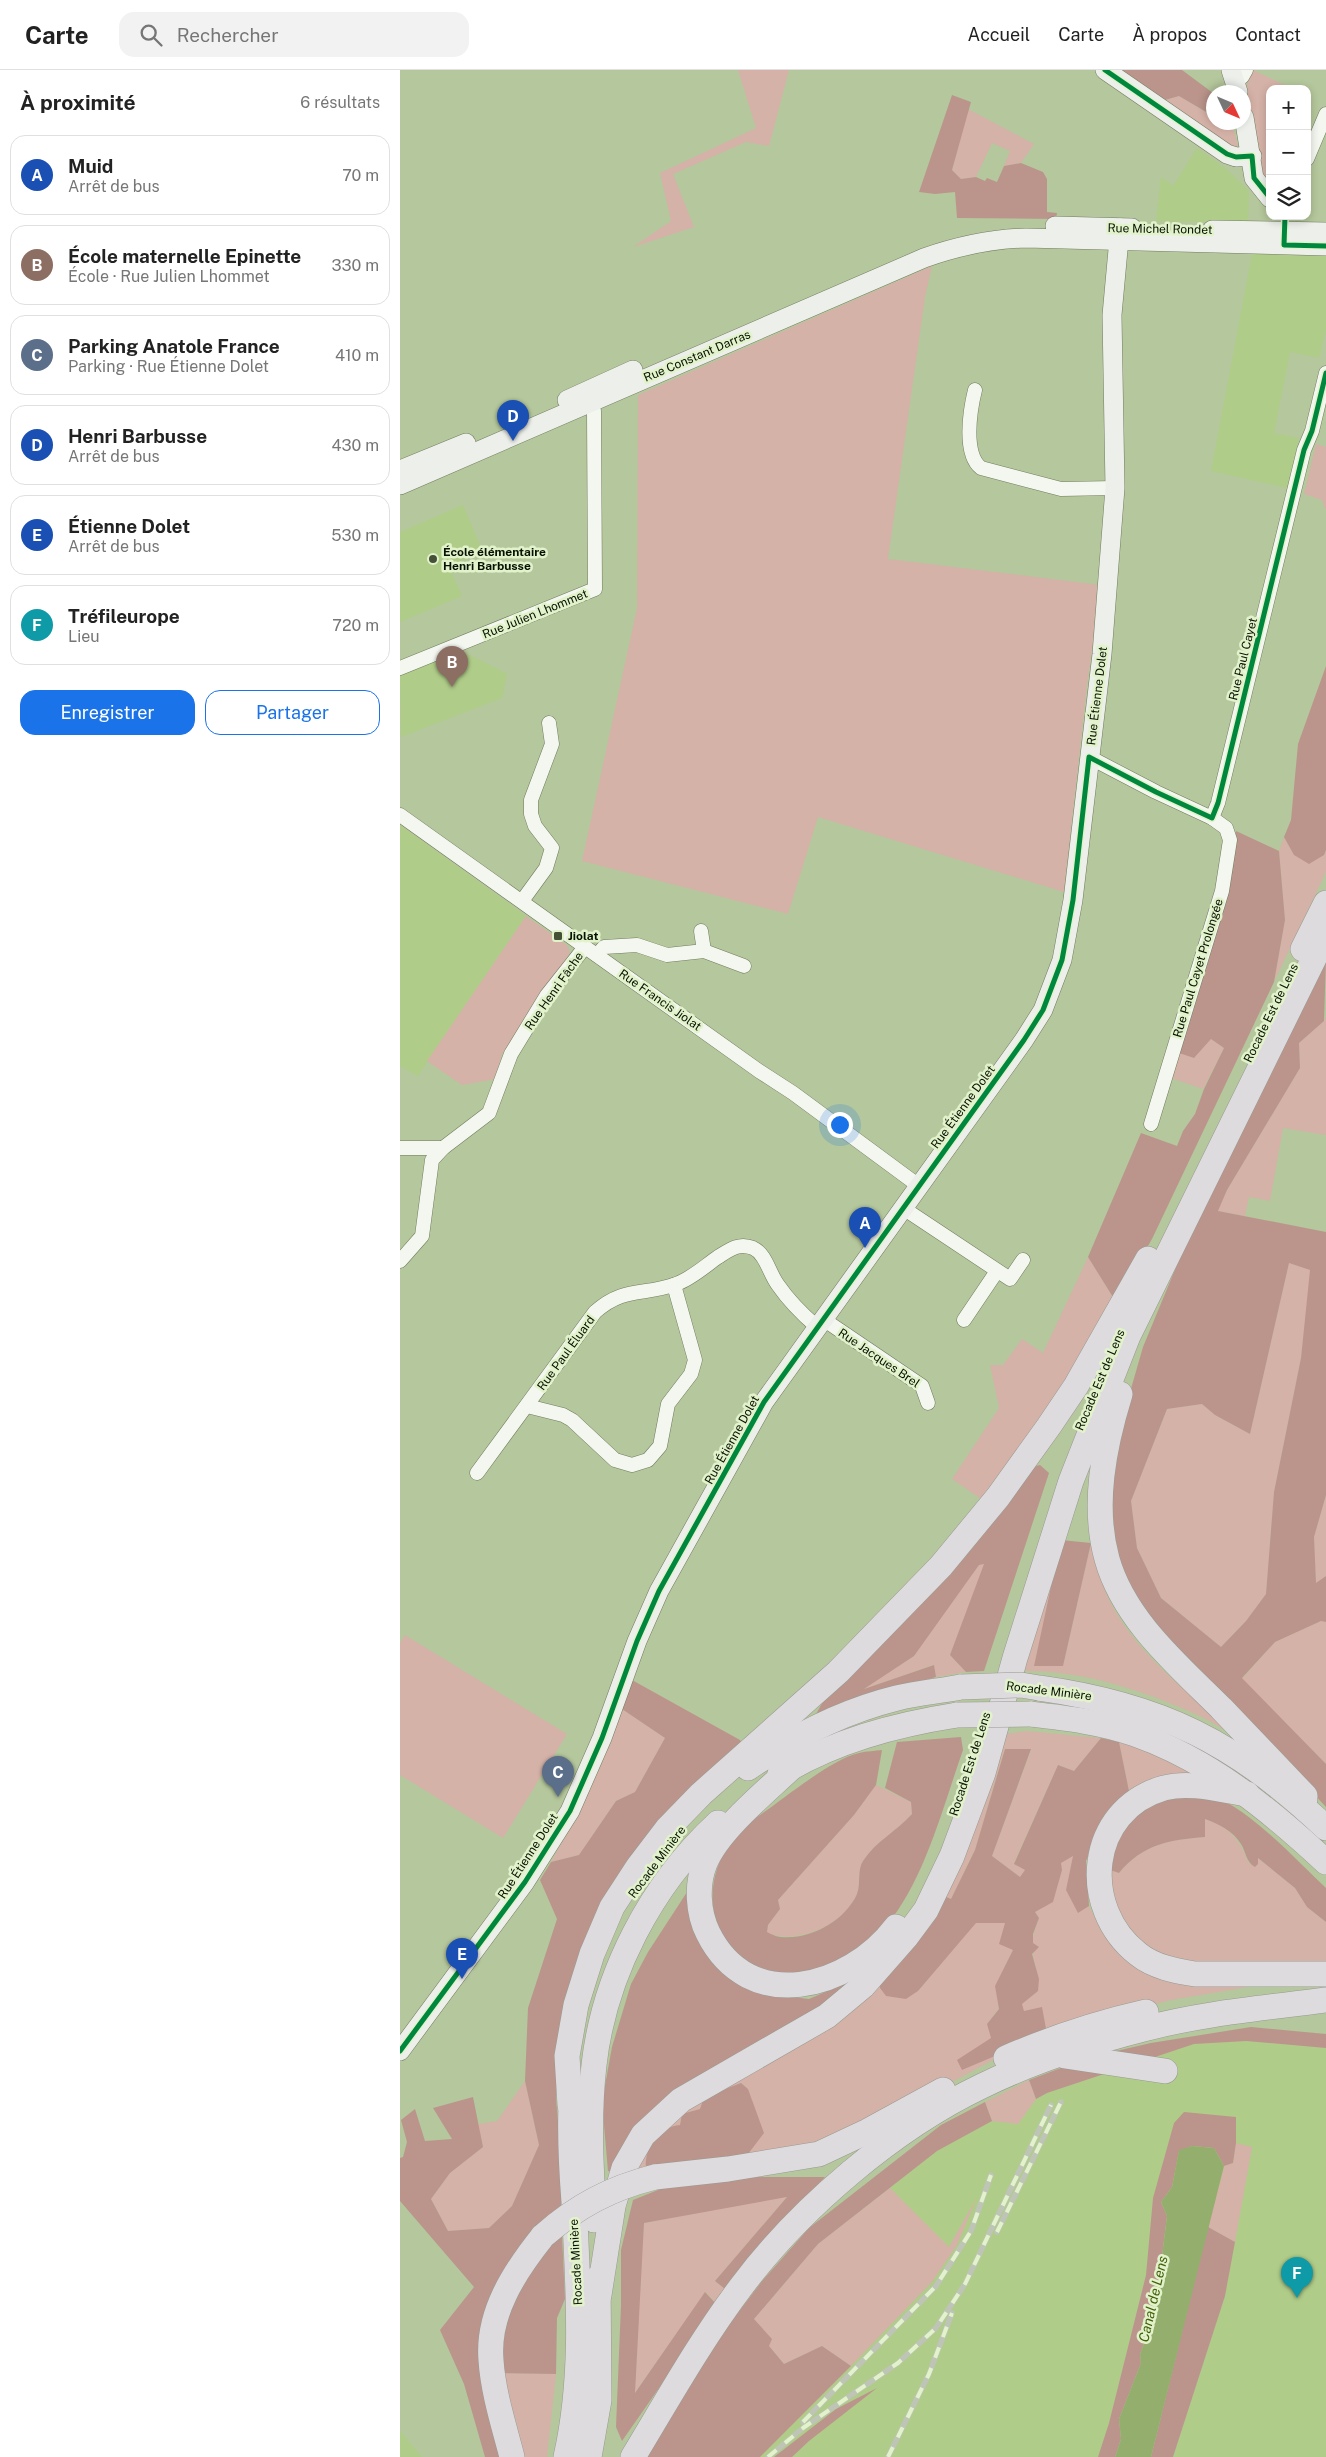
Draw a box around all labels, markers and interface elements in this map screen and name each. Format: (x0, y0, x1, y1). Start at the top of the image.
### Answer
search box (119, 12, 469, 57)
text: Carte (25, 21, 89, 49)
icon: search (137, 21, 165, 49)
text: Rechercher (177, 24, 279, 46)
text: Accueil (968, 24, 1030, 45)
text: Carte (1058, 24, 1104, 45)
text: À propos (1132, 24, 1207, 45)
text: Contact (1235, 24, 1301, 45)
north arrow (1206, 85, 1251, 130)
map controls (1266, 85, 1311, 220)
button: + (1266, 85, 1311, 130)
text: À proximité (20, 90, 136, 115)
text: 6 résultats (300, 93, 380, 112)
button: − (1266, 130, 1311, 175)
text: Muid (68, 155, 113, 177)
text: A (31, 166, 43, 185)
text: 70 m (342, 166, 379, 185)
button: layers (1266, 175, 1311, 220)
text: Arrêt de bus (68, 177, 160, 196)
street label: Rue Michel Rondet (1107, 221, 1213, 237)
text: École maternelle Epinette (68, 245, 301, 267)
text: B (32, 256, 42, 275)
text: 330 m (332, 256, 379, 275)
text: École · Rue Julien Lhommet (68, 267, 270, 286)
street label: Rue Constant Darras (641, 327, 753, 385)
text: Parking Anatole France (68, 335, 280, 357)
text: C (31, 346, 43, 365)
text: 410 m (335, 346, 379, 365)
text: Parking · Rue Étienne Dolet (68, 357, 269, 376)
pin: D (497, 400, 529, 441)
text: Henri Barbusse (68, 425, 207, 447)
text: D (31, 436, 43, 455)
text: 430 m (331, 436, 379, 455)
text: Arrêt de bus (68, 447, 160, 466)
text: Étienne Dolet (68, 515, 190, 537)
text: E (32, 526, 42, 545)
text: 530 m (331, 526, 379, 545)
text: Arrêt de bus (68, 537, 160, 556)
place label: École élémentaire Henri Barbusse (443, 545, 546, 573)
marker: École élémentaire Henri Barbusse (427, 553, 439, 565)
street label: Rue Julien Lhommet (480, 586, 590, 641)
text: Tréfileurope (68, 605, 180, 627)
text: F (32, 616, 42, 635)
text: 720 m (332, 616, 379, 635)
street label: Rue Paul Cayet (1226, 616, 1260, 702)
text: Lieu (68, 627, 100, 646)
pin: B (436, 646, 468, 687)
street label: Rue Étienne Dolet (1084, 646, 1110, 746)
button: Enregistrer (20, 690, 195, 735)
button: Partager (205, 690, 380, 735)
street label: Rue Paul Cayet Prolongée (1170, 897, 1226, 1039)
place label: Jiolat (568, 929, 598, 943)
marker: Jiolat (552, 930, 564, 942)
street label: Rue Henri Fâche (522, 949, 586, 1033)
street label: Rocade Est de Lens (1241, 961, 1301, 1065)
street label: Rue Francis Jiolat (616, 966, 704, 1034)
street label: Rue Étienne Dolet (928, 1062, 998, 1151)
your location (827, 1112, 853, 1138)
pin: A (849, 1207, 881, 1248)
street label: Rue Paul Éluard (534, 1313, 598, 1393)
street label: Rue Jacques Brel (836, 1326, 923, 1391)
street label: Rocade Est de Lens (1072, 1327, 1128, 1433)
street label: Rue Étienne Dolet (702, 1393, 762, 1487)
street label: Rocade Minière (1005, 1679, 1093, 1703)
street label: Rocade Est de Lens (947, 1710, 993, 1818)
pin: C (542, 1756, 574, 1797)
street label: Rue Étienne Dolet (495, 1810, 561, 1901)
street label: Rocade Minière (625, 1823, 689, 1901)
pin: E (446, 1938, 478, 1979)
street label: Rocade Minière (567, 2218, 585, 2305)
water label: Canal de Lens (1135, 2254, 1171, 2344)
pin: F (1281, 2257, 1313, 2298)

